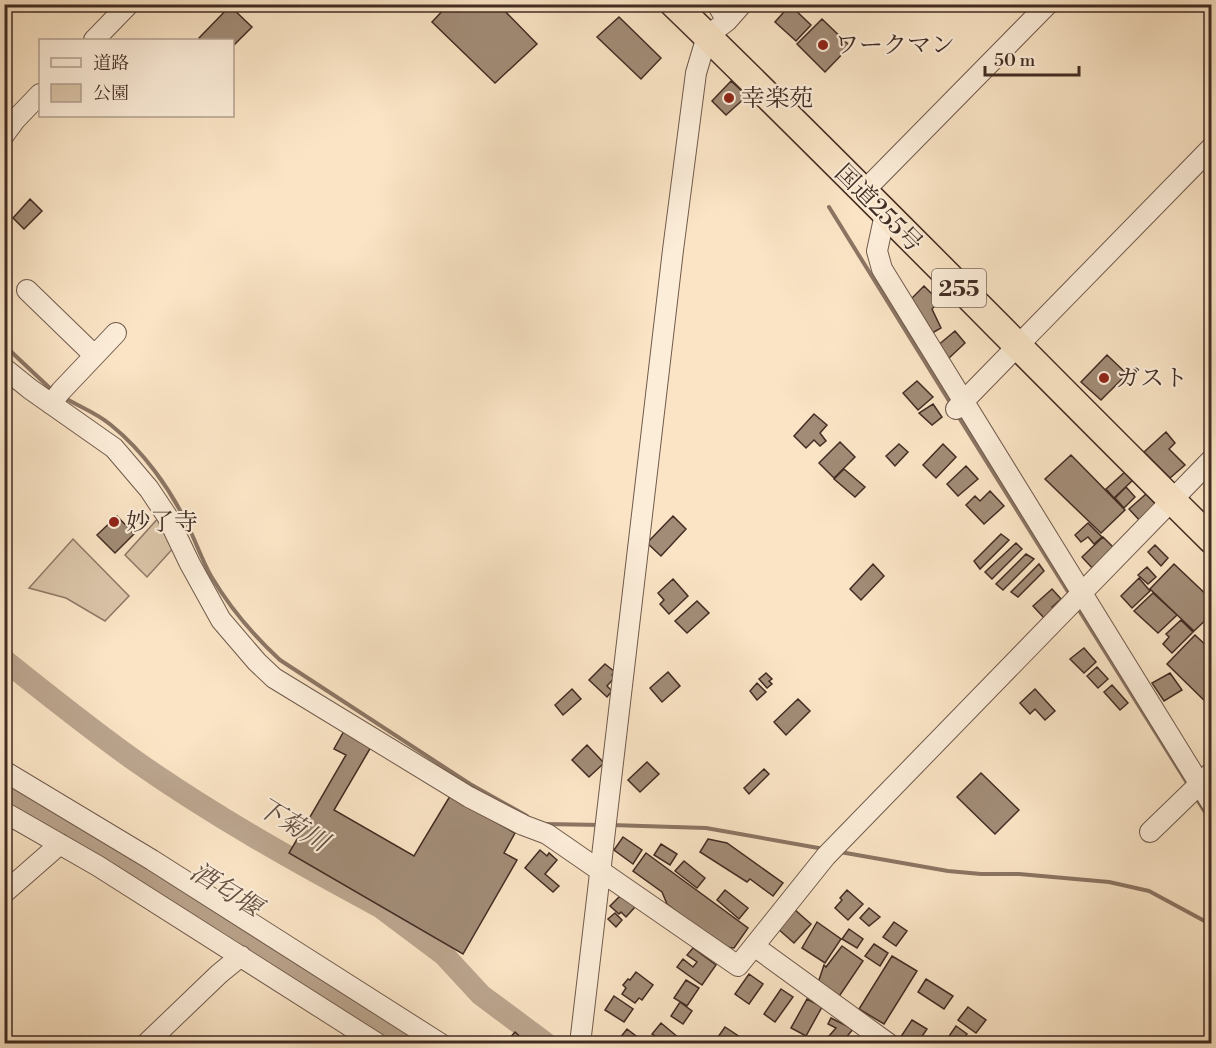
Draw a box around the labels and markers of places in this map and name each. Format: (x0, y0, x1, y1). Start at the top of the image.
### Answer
place label: ワークマン (835, 31, 955, 61)
marker: ワークマン (816, 38, 830, 52)
place label: 幸楽苑 (741, 84, 813, 114)
marker: 幸楽苑 (722, 91, 736, 105)
place label: ガスト (1116, 364, 1188, 394)
marker: ガスト (1097, 371, 1111, 385)
place label: 妙了寺 (126, 508, 198, 538)
marker: 妙了寺 (107, 515, 121, 529)

